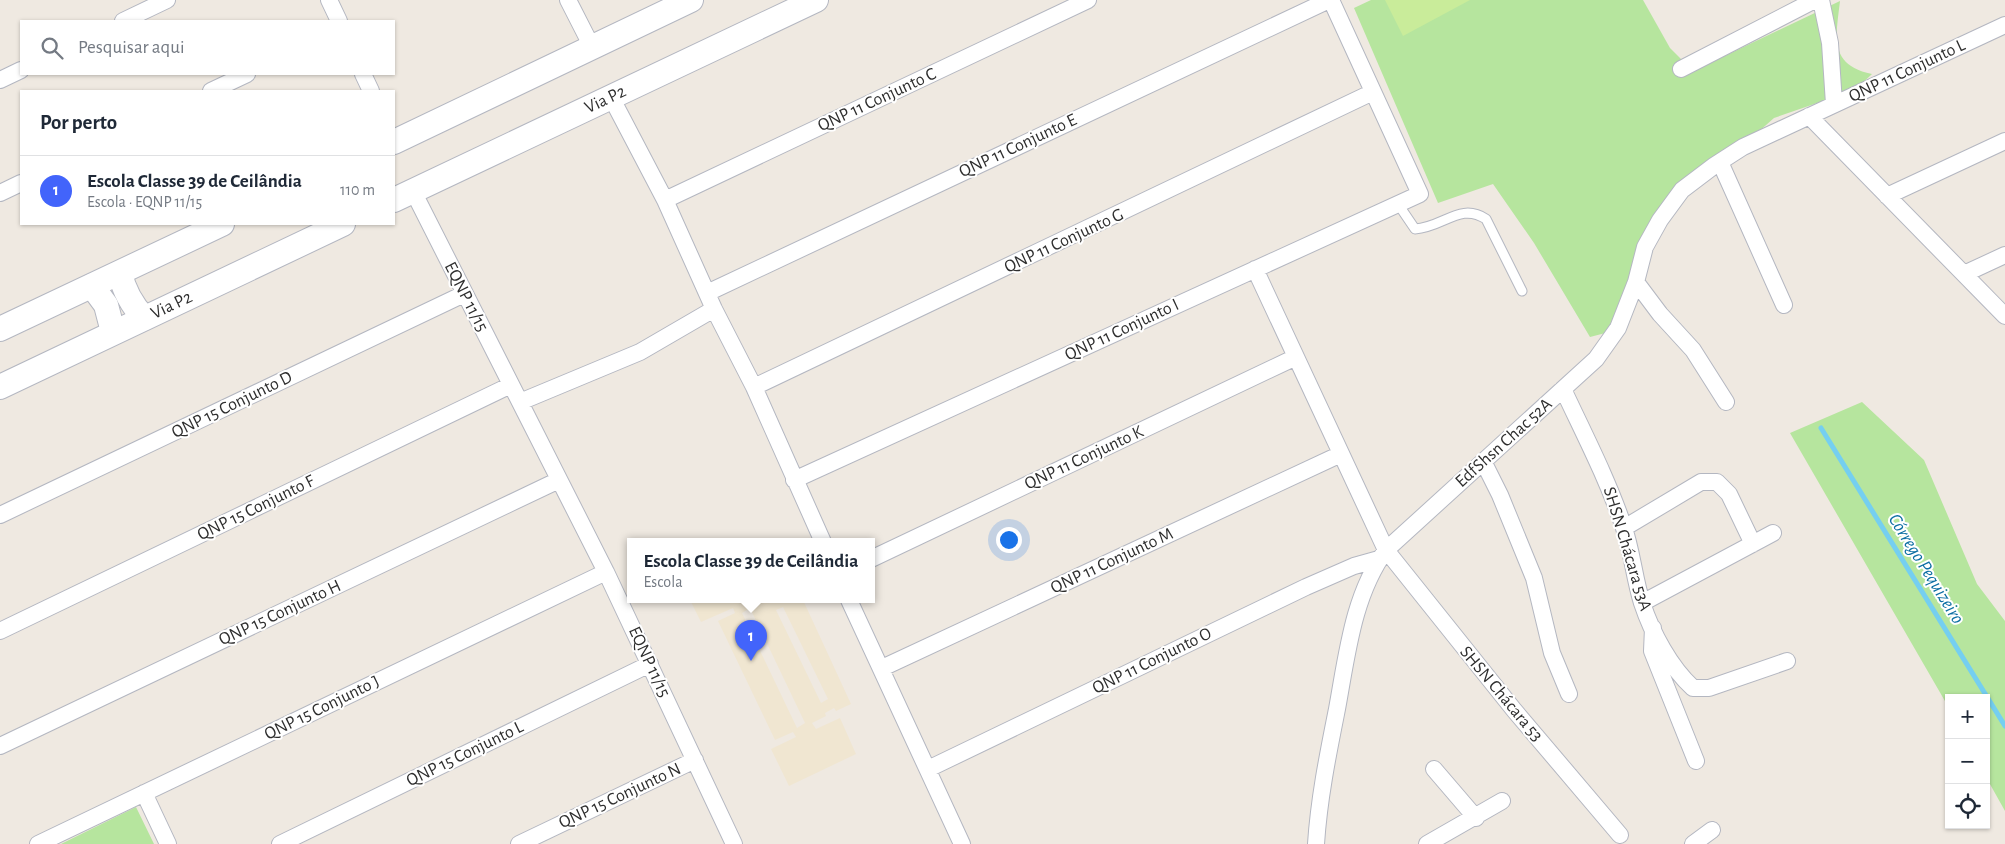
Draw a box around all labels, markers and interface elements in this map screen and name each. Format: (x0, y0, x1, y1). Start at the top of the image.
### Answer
search box (20, 20, 395, 75)
icon: search (38, 34, 66, 62)
street label: QNP 11 Conjunto L (1846, 36, 1968, 106)
text: Pesquisar aqui (78, 38, 184, 57)
street label: QNP 11 Conjunto C (815, 65, 939, 135)
street label: Via P2 (582, 82, 629, 117)
street label: QNP 11 Conjunto E (956, 111, 1080, 181)
text: Por perto (40, 112, 117, 133)
text: Escola Classe 39 de Ceilândia (87, 172, 302, 191)
text: 1 (53, 182, 59, 198)
text: 110 m (340, 182, 375, 198)
text: Escola · EQNP 11/15 (87, 194, 202, 210)
street label: QNP 11 Conjunto G (1001, 205, 1127, 277)
street label: EQNP 11/15 (441, 259, 491, 335)
street label: Via P2 (148, 288, 195, 323)
street label: QNP 11 Conjunto I (1062, 296, 1182, 364)
street label: QNP 15 Conjunto D (169, 368, 295, 442)
street label: EdfShsn Chac 52A (1452, 395, 1556, 491)
street label: QNP 11 Conjunto K (1022, 423, 1146, 493)
street label: QNP 15 Conjunto F (195, 472, 318, 544)
street label: SHSN Chácara 53A (1600, 485, 1655, 614)
water label: Córrego Pequizeiro (1885, 511, 1967, 627)
street label: QNP 11 Conjunto M (1048, 525, 1176, 597)
your location (996, 527, 1022, 553)
popup (627, 538, 875, 603)
text: Escola Classe 39 de Ceilândia (644, 552, 858, 571)
text: Escola (644, 574, 683, 590)
street label: QNP 15 Conjunto H (216, 577, 344, 649)
pin: 1 (735, 620, 767, 661)
street label: EQNP 11/15 (625, 624, 673, 700)
street label: QNP 11 Conjunto O (1090, 624, 1214, 698)
street label: SHSN Chácara 53 (1456, 643, 1546, 745)
street label: QNP 15 Conjunto J (262, 672, 382, 744)
map controls (1945, 694, 1990, 829)
button: + (1945, 694, 1990, 739)
street label: QNP 15 Conjunto L (404, 718, 527, 790)
button: − (1945, 739, 1990, 784)
street label: QNP 15 Conjunto N (556, 760, 684, 832)
button: locate (1945, 784, 1990, 829)

